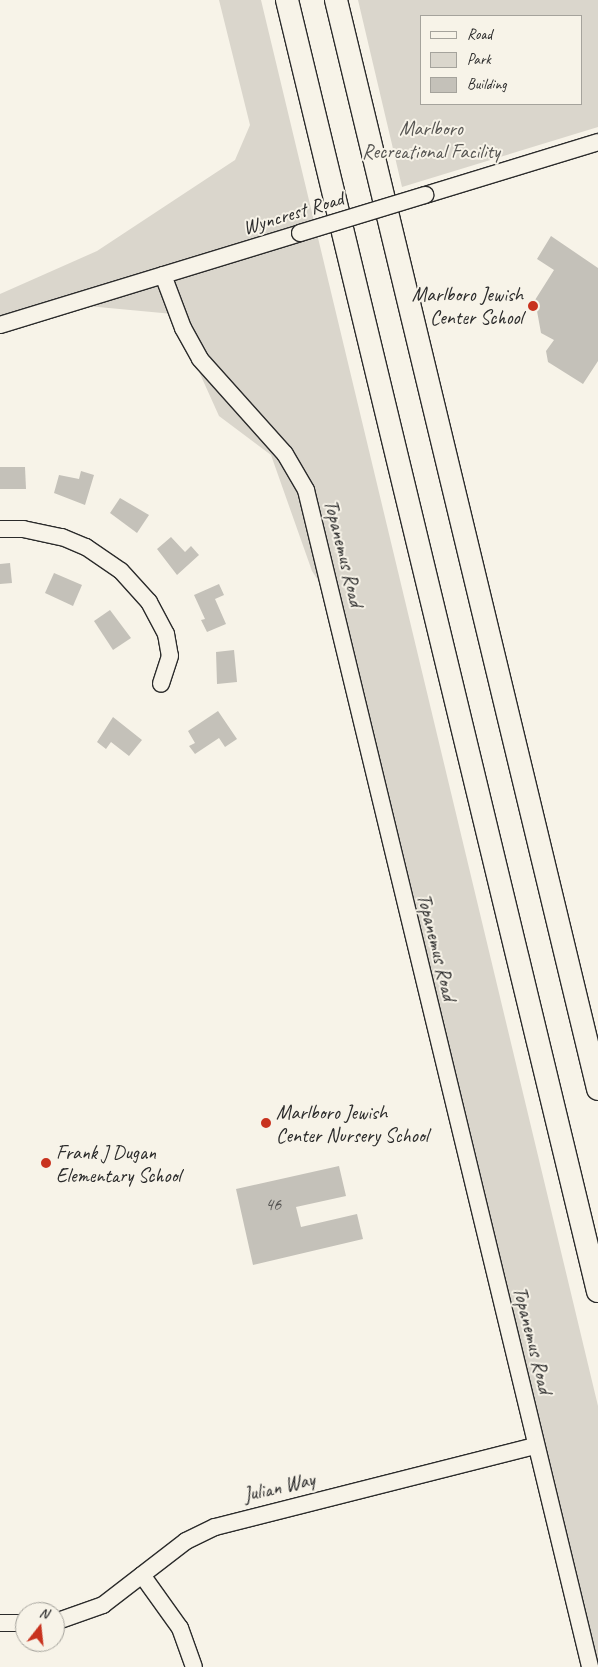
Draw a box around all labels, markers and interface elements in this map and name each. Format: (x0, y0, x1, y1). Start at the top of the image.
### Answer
legend (420, 15, 583, 105)
text: Road (467, 25, 492, 44)
text: Park (467, 50, 491, 69)
text: Building (467, 75, 506, 94)
park label: Marlboro Recreational Facility (362, 117, 500, 164)
street label: Wyncrest Road (240, 186, 346, 240)
place label: Marlboro Jewish Center School (412, 282, 523, 329)
marker: Marlboro Jewish Center School (527, 300, 539, 312)
street label: Topanemus Road (319, 497, 369, 609)
street label: Topanemus Road (412, 891, 462, 1003)
place label: Marlboro Jewish Center Nursery School (276, 1100, 428, 1147)
marker: Marlboro Jewish Center Nursery School (260, 1117, 272, 1129)
place label: Frank J Dugan Elementary School (56, 1140, 181, 1187)
marker: Frank J Dugan Elementary School (40, 1157, 52, 1169)
house number: 46 (265, 1193, 281, 1215)
street label: Topanemus Road (508, 1284, 558, 1396)
street label: Julian Way (241, 1467, 317, 1507)
north arrow (15, 1602, 65, 1652)
text: N (37, 1604, 51, 1622)

